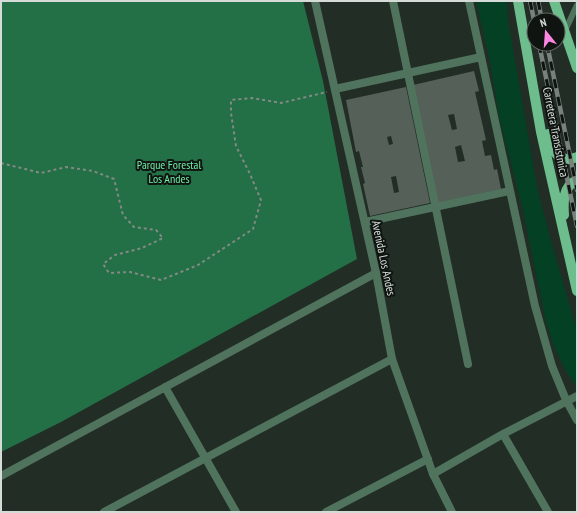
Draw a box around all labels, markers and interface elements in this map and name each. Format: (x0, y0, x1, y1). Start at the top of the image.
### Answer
north arrow (526, 12, 566, 52)
text: N (538, 15, 548, 30)
street label: Carretera Transístmica (540, 86, 572, 178)
park label: Parque Forestal Los Andes (137, 157, 201, 186)
street label: Avenida Los Andes (369, 219, 399, 297)

